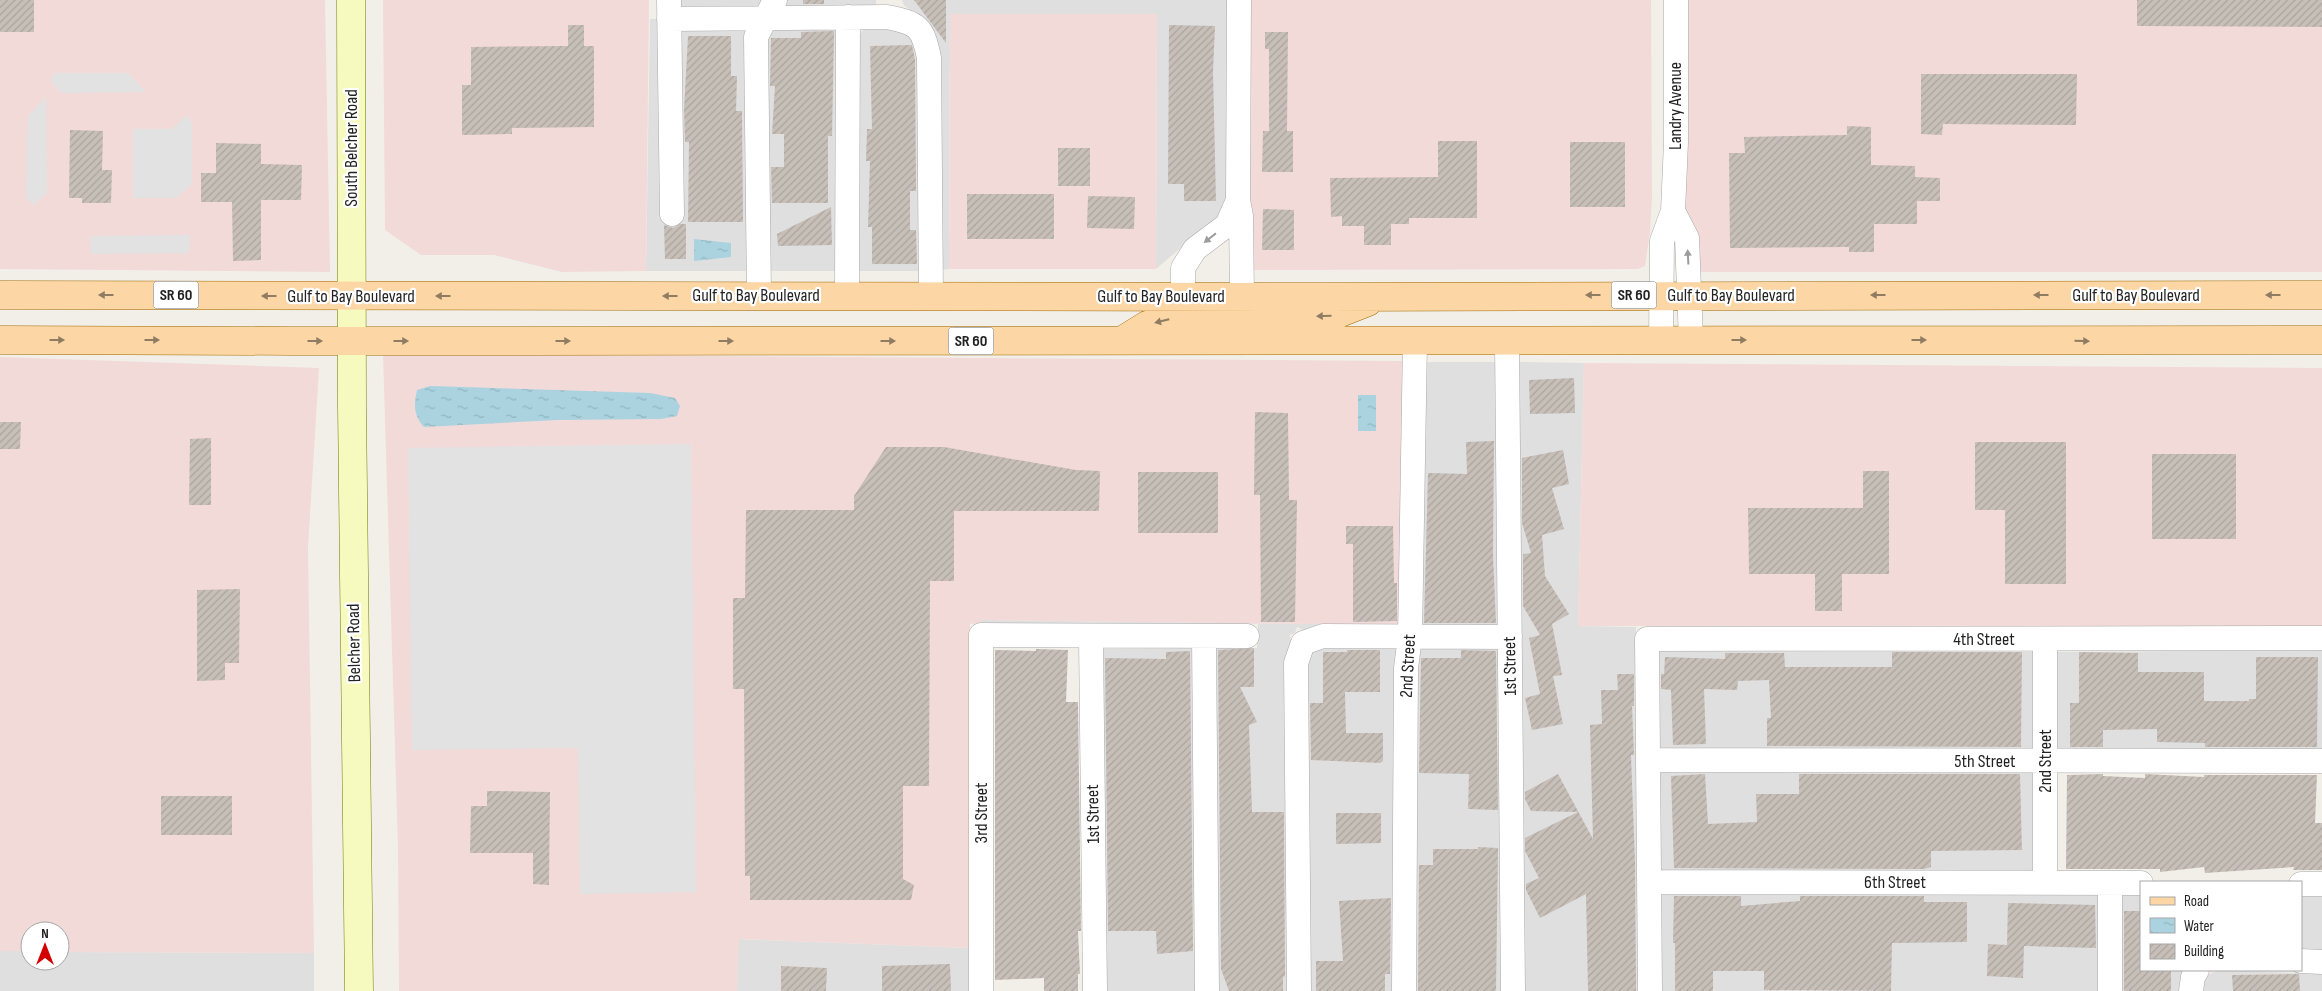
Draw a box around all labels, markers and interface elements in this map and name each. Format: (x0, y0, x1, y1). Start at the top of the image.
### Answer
street label: Landry Avenue (1665, 62, 1686, 150)
street label: South Belcher Road (341, 89, 362, 207)
one-way arrow (1204, 232, 1217, 243)
one-way arrow (1683, 248, 1691, 264)
road number: SR 60 (154, 282, 198, 308)
road number: SR 60 (1612, 282, 1656, 308)
street label: Gulf to Bay Boulevard (692, 285, 820, 306)
street label: Gulf to Bay Boulevard (1667, 285, 1795, 306)
street label: Gulf to Bay Boulevard (2072, 285, 2200, 306)
street label: Gulf to Bay Boulevard (287, 286, 415, 307)
street label: Gulf to Bay Boulevard (1097, 286, 1225, 307)
one-way arrow (98, 291, 114, 299)
one-way arrow (1585, 291, 1601, 299)
one-way arrow (1870, 291, 1886, 299)
one-way arrow (2033, 291, 2049, 299)
one-way arrow (2265, 291, 2281, 299)
one-way arrow (260, 292, 276, 300)
one-way arrow (435, 292, 451, 300)
one-way arrow (661, 292, 677, 300)
one-way arrow (1315, 313, 1331, 321)
one-way arrow (1154, 317, 1169, 325)
road number: SR 60 (948, 328, 994, 354)
one-way arrow (50, 336, 66, 344)
one-way arrow (1732, 336, 1748, 344)
one-way arrow (1912, 336, 1928, 344)
one-way arrow (145, 337, 161, 345)
one-way arrow (307, 337, 323, 345)
one-way arrow (393, 337, 409, 345)
one-way arrow (556, 337, 572, 345)
one-way arrow (718, 337, 734, 345)
one-way arrow (881, 337, 897, 345)
one-way arrow (2074, 337, 2090, 345)
street label: Belcher Road (343, 603, 365, 683)
street label: 4th Street (1953, 629, 2015, 650)
street label: 2nd Street (1396, 633, 1420, 698)
street label: 1st Street (1499, 636, 1521, 696)
street label: 2nd Street (2035, 729, 2056, 793)
street label: 5th Street (1954, 751, 2016, 772)
street label: 3rd Street (971, 782, 992, 843)
street label: 1st Street (1082, 784, 1104, 844)
street label: 6th Street (1864, 872, 1926, 893)
legend (2140, 881, 2302, 971)
text: Road (2184, 892, 2209, 911)
text: Water (2184, 917, 2215, 936)
north arrow (20, 921, 70, 971)
text: N (41, 925, 49, 942)
text: Building (2184, 942, 2224, 961)

